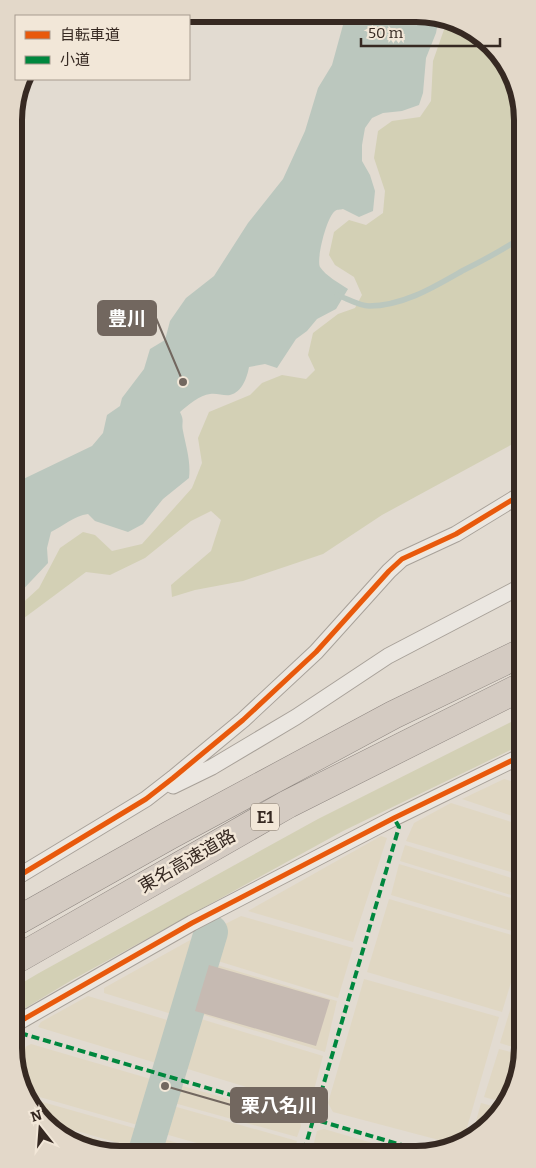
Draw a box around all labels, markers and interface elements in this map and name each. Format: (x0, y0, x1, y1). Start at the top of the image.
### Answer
legend (15, 15, 190, 80)
scale bar (361, 15, 500, 47)
text: 50 m (368, 24, 404, 42)
text: 自転車道 (60, 26, 120, 44)
text: 小道 (60, 51, 90, 69)
callout: 豊川 (98, 301, 156, 335)
text: 豊川 (108, 307, 146, 330)
road number: E1 (251, 804, 279, 830)
street label: 東名高速道路 (135, 824, 239, 898)
callout: 栗八名川 (231, 1088, 327, 1122)
text: 栗八名川 (241, 1094, 317, 1117)
north arrow (15, 1103, 65, 1153)
text: N (29, 1106, 44, 1126)

